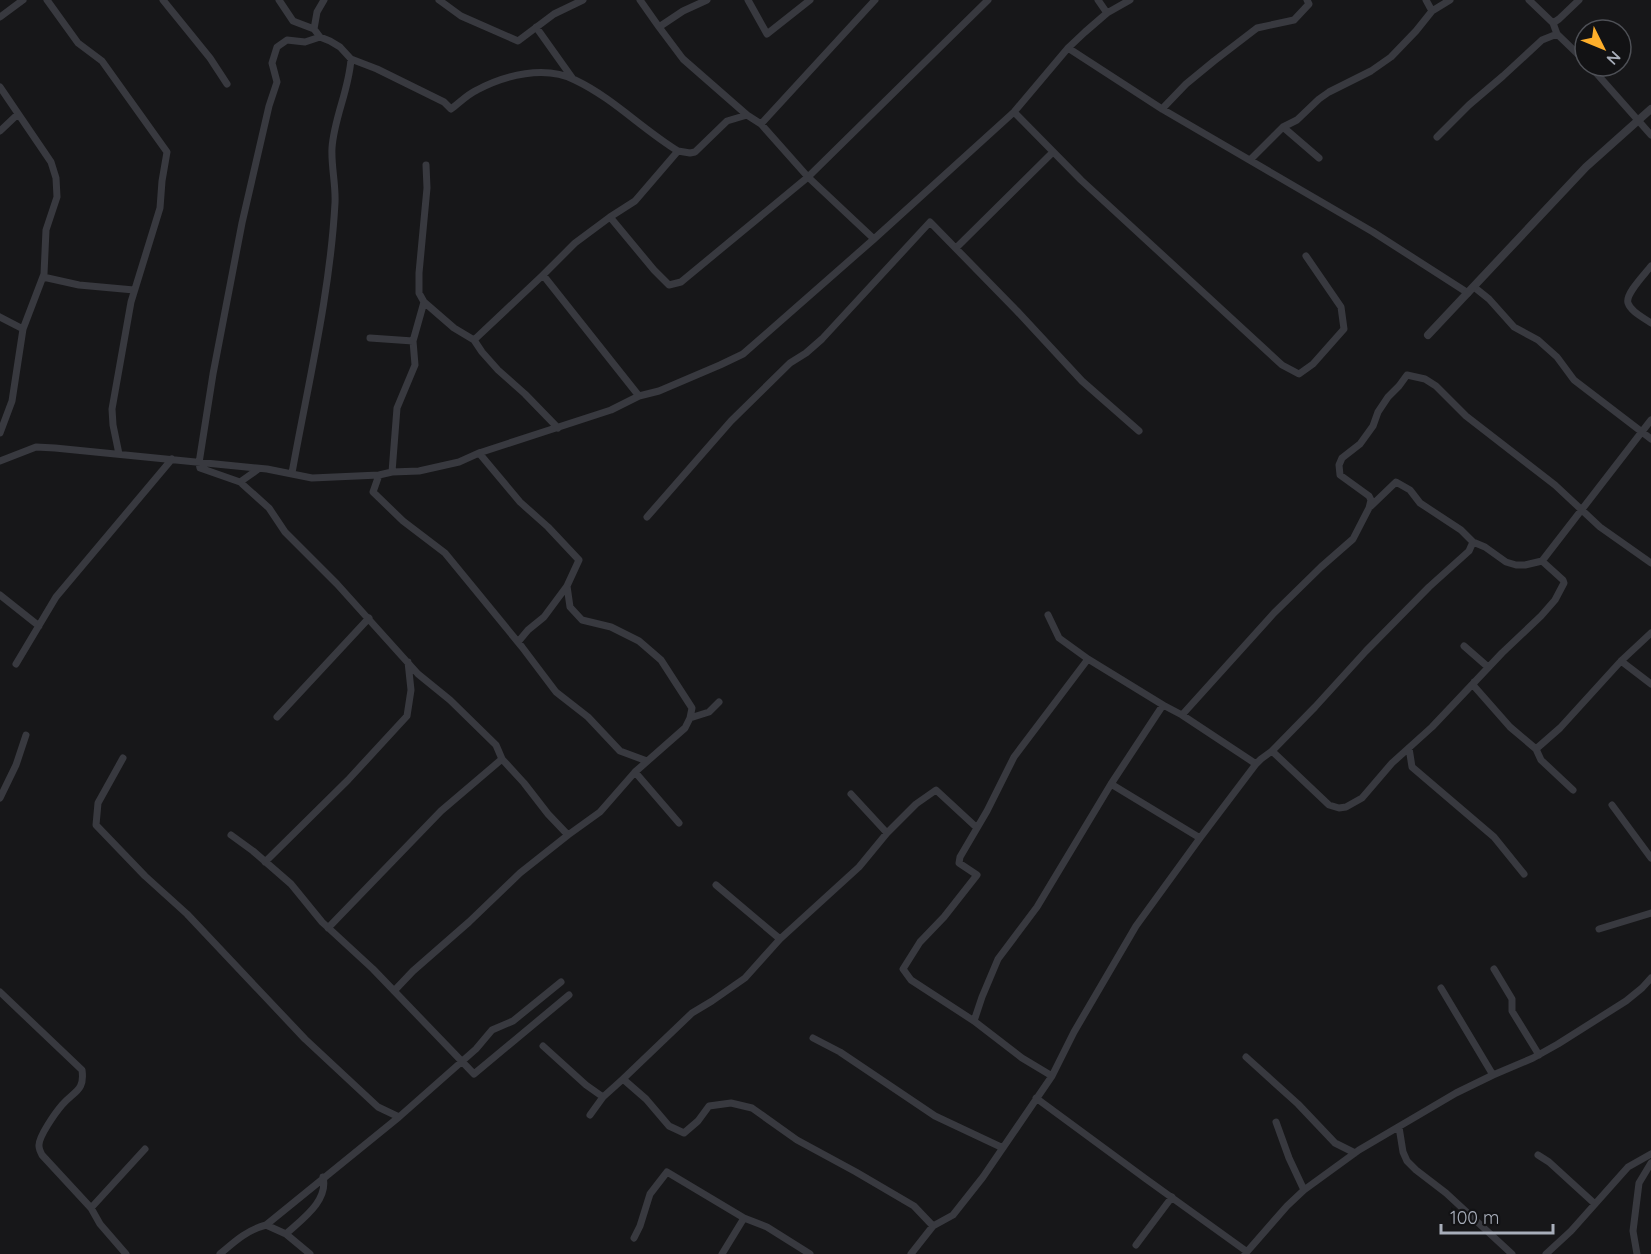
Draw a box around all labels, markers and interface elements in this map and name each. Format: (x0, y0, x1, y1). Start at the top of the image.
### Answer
north arrow (1573, 18, 1633, 78)
text: N (1603, 47, 1625, 69)
scale bar (1441, 1197, 1554, 1235)
text: 100 m (1450, 1206, 1499, 1229)

